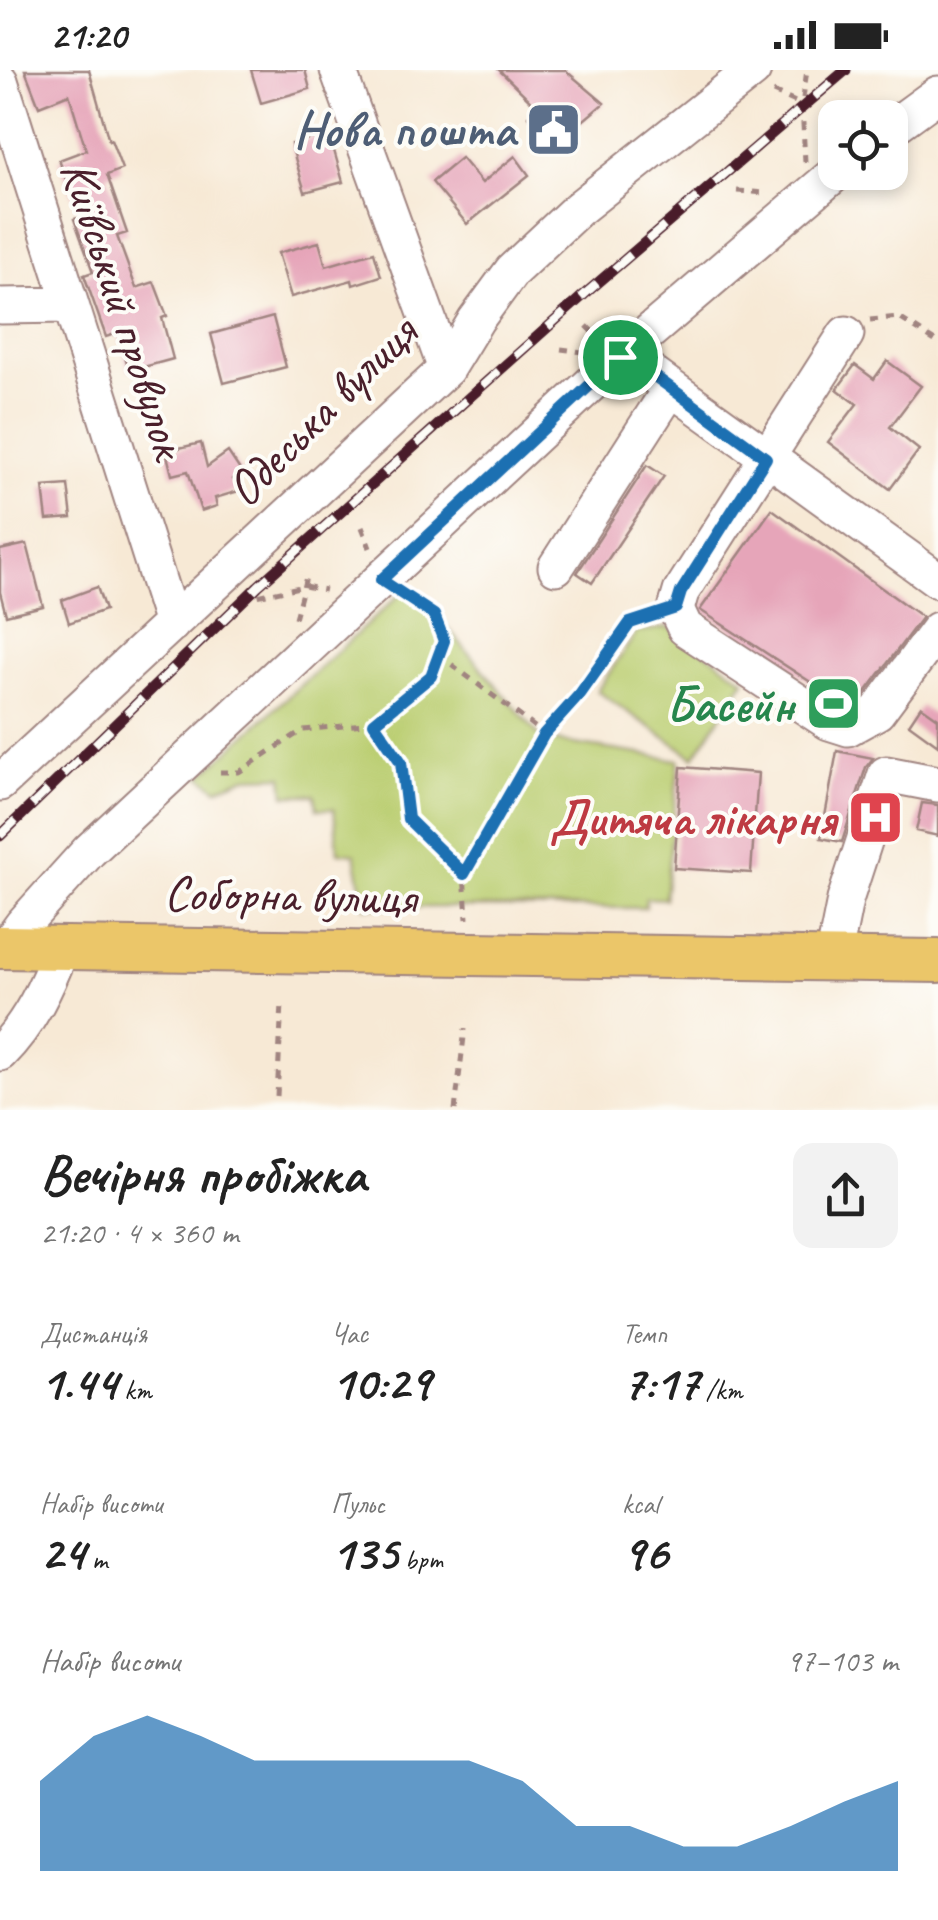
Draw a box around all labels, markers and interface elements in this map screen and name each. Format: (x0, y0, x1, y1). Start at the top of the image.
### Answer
text: 21:20 (50, 12, 126, 59)
place label: Нова пошта (294, 98, 519, 161)
public building icon: Нова пошта (524, 99, 584, 159)
map controls (818, 100, 908, 190)
button: locate (818, 100, 908, 190)
street label: Київський провулок (46, 152, 203, 469)
street label: Одеська вулиця (212, 300, 432, 520)
pin (578, 315, 663, 400)
icon: arrive (593, 330, 648, 385)
place label: Басейн (666, 673, 797, 736)
sports icon: Басейн (803, 674, 863, 734)
place label: Дитяча лікарня (550, 787, 839, 850)
hospital icon: Дитяча лікарня (845, 788, 905, 848)
street label: Соборна вулиця (164, 861, 420, 929)
text: Вечірня пробіжка (40, 1139, 365, 1209)
button: share (793, 1143, 898, 1248)
text: 21:20 · 4 × 360 m (40, 1212, 238, 1253)
text: Дистанція (40, 1316, 147, 1351)
text: Час (331, 1316, 368, 1351)
text: Темп (622, 1316, 667, 1351)
text: 1.44 (40, 1351, 117, 1414)
text: 10:29 (331, 1351, 430, 1414)
text: 7:17 (622, 1351, 699, 1414)
text: km (117, 1372, 152, 1407)
text: /km (699, 1372, 742, 1407)
text: Набір висоти (40, 1486, 162, 1521)
text: Пульс (331, 1486, 385, 1521)
text: kcal (622, 1486, 659, 1521)
text: 24 (40, 1521, 85, 1584)
text: 135 (331, 1521, 398, 1584)
text: 96 (622, 1521, 667, 1584)
text: m (85, 1542, 107, 1577)
text: bpm (398, 1542, 443, 1577)
text: Набір висоти (40, 1640, 180, 1681)
text: 97–103 m (786, 1640, 898, 1681)

